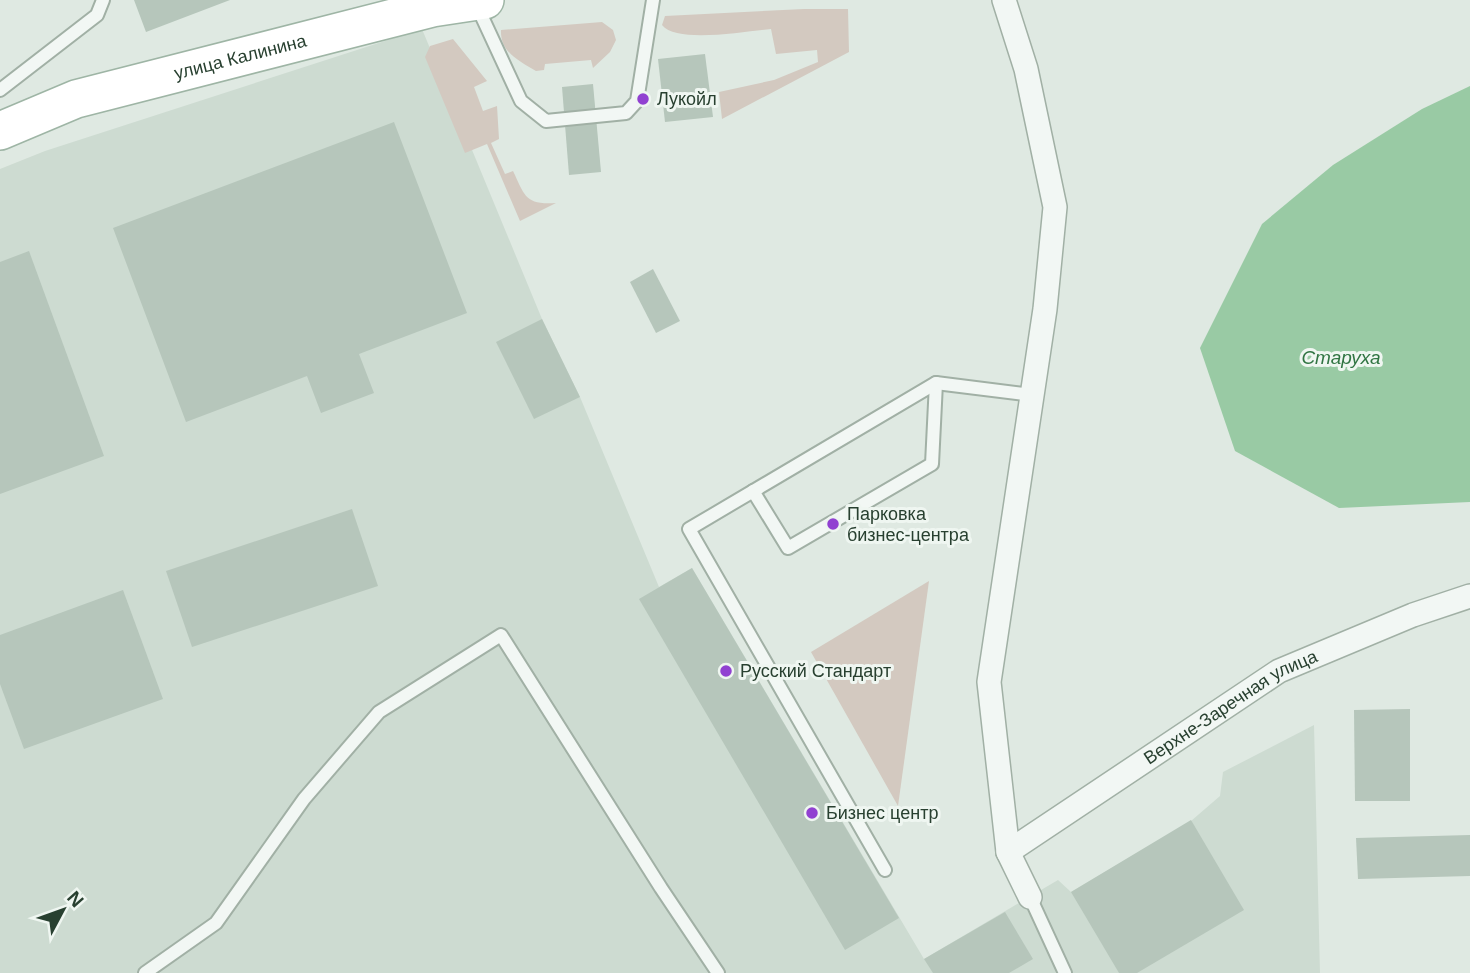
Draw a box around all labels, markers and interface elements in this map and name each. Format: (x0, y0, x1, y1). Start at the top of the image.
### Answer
street label: улица Калинина (172, 30, 309, 83)
place label: Лукойл (657, 89, 717, 109)
marker: Лукойл (635, 91, 651, 107)
water label: Старуха (1301, 347, 1381, 368)
place label: Парковка бизнес-центра (847, 504, 970, 545)
marker: Парковка бизнес-центра (825, 516, 841, 532)
street label: Верхне-Заречная улица (1140, 646, 1321, 768)
place label: Русский Стандарт (740, 661, 891, 681)
marker: Русский Стандарт (718, 663, 734, 679)
place label: Бизнес центр (826, 803, 938, 823)
marker: Бизнес центр (804, 805, 820, 821)
north arrow (28, 875, 98, 945)
text: N (63, 887, 88, 911)

